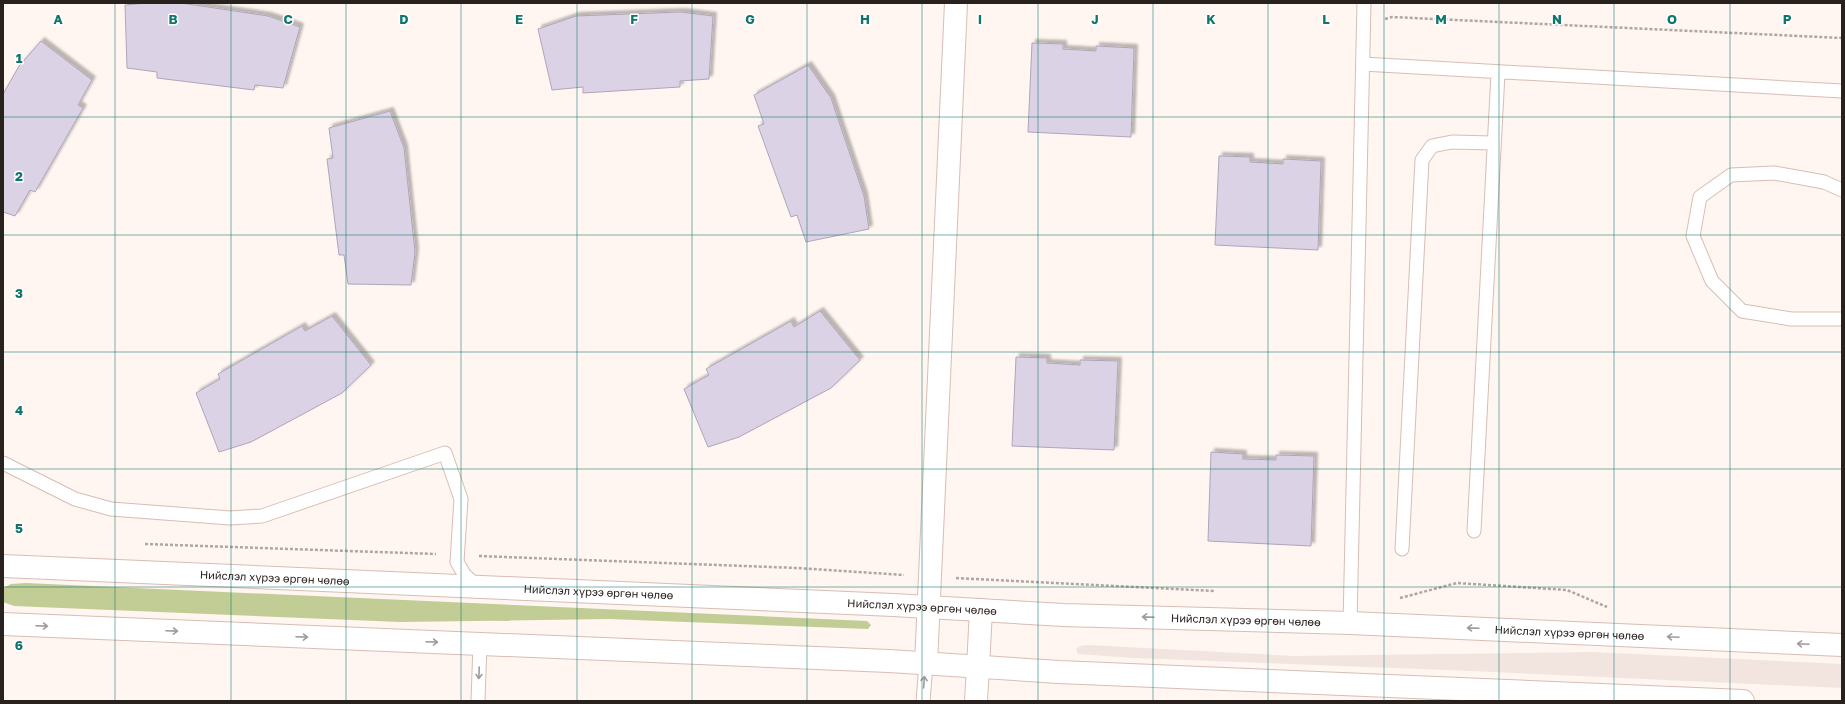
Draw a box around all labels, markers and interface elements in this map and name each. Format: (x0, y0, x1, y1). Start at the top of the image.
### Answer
text: A (53, 11, 63, 27)
text: B (168, 11, 178, 27)
text: C (283, 11, 293, 27)
text: D (399, 11, 409, 27)
text: E (515, 11, 523, 27)
text: F (630, 11, 638, 27)
text: G (745, 11, 755, 27)
text: H (860, 11, 870, 27)
text: I (978, 11, 982, 27)
text: J (1091, 11, 1099, 27)
text: K (1206, 11, 1216, 27)
text: L (1322, 11, 1330, 27)
text: M (1435, 11, 1447, 27)
text: N (1552, 11, 1562, 27)
text: O (1667, 11, 1677, 27)
text: P (1783, 11, 1792, 27)
text: 1 (16, 50, 23, 66)
text: 2 (15, 168, 23, 184)
text: 3 (15, 285, 23, 301)
text: 4 (15, 402, 23, 418)
text: 5 (15, 520, 23, 536)
street label: Нийслэл хүрээ өргөн чөлөө (200, 568, 350, 587)
street label: Нийслэл хүрээ өргөн чөлөө (523, 582, 674, 601)
street label: Нийслэл хүрээ өргөн чөлөө (847, 596, 998, 617)
street label: Нийслэл хүрээ өргөн чөлөө (1171, 611, 1321, 628)
one-way arrow (1142, 613, 1155, 621)
one-way arrow (35, 622, 48, 629)
street label: Нийслэл хүрээ өргөн чөлөө (1494, 622, 1645, 642)
one-way arrow (1467, 625, 1480, 632)
one-way arrow (165, 627, 178, 635)
one-way arrow (295, 633, 308, 640)
one-way arrow (1667, 634, 1680, 641)
text: 6 (15, 637, 23, 653)
one-way arrow (425, 638, 438, 646)
one-way arrow (1797, 640, 1810, 647)
one-way arrow (476, 666, 483, 679)
one-way arrow (921, 676, 928, 689)

